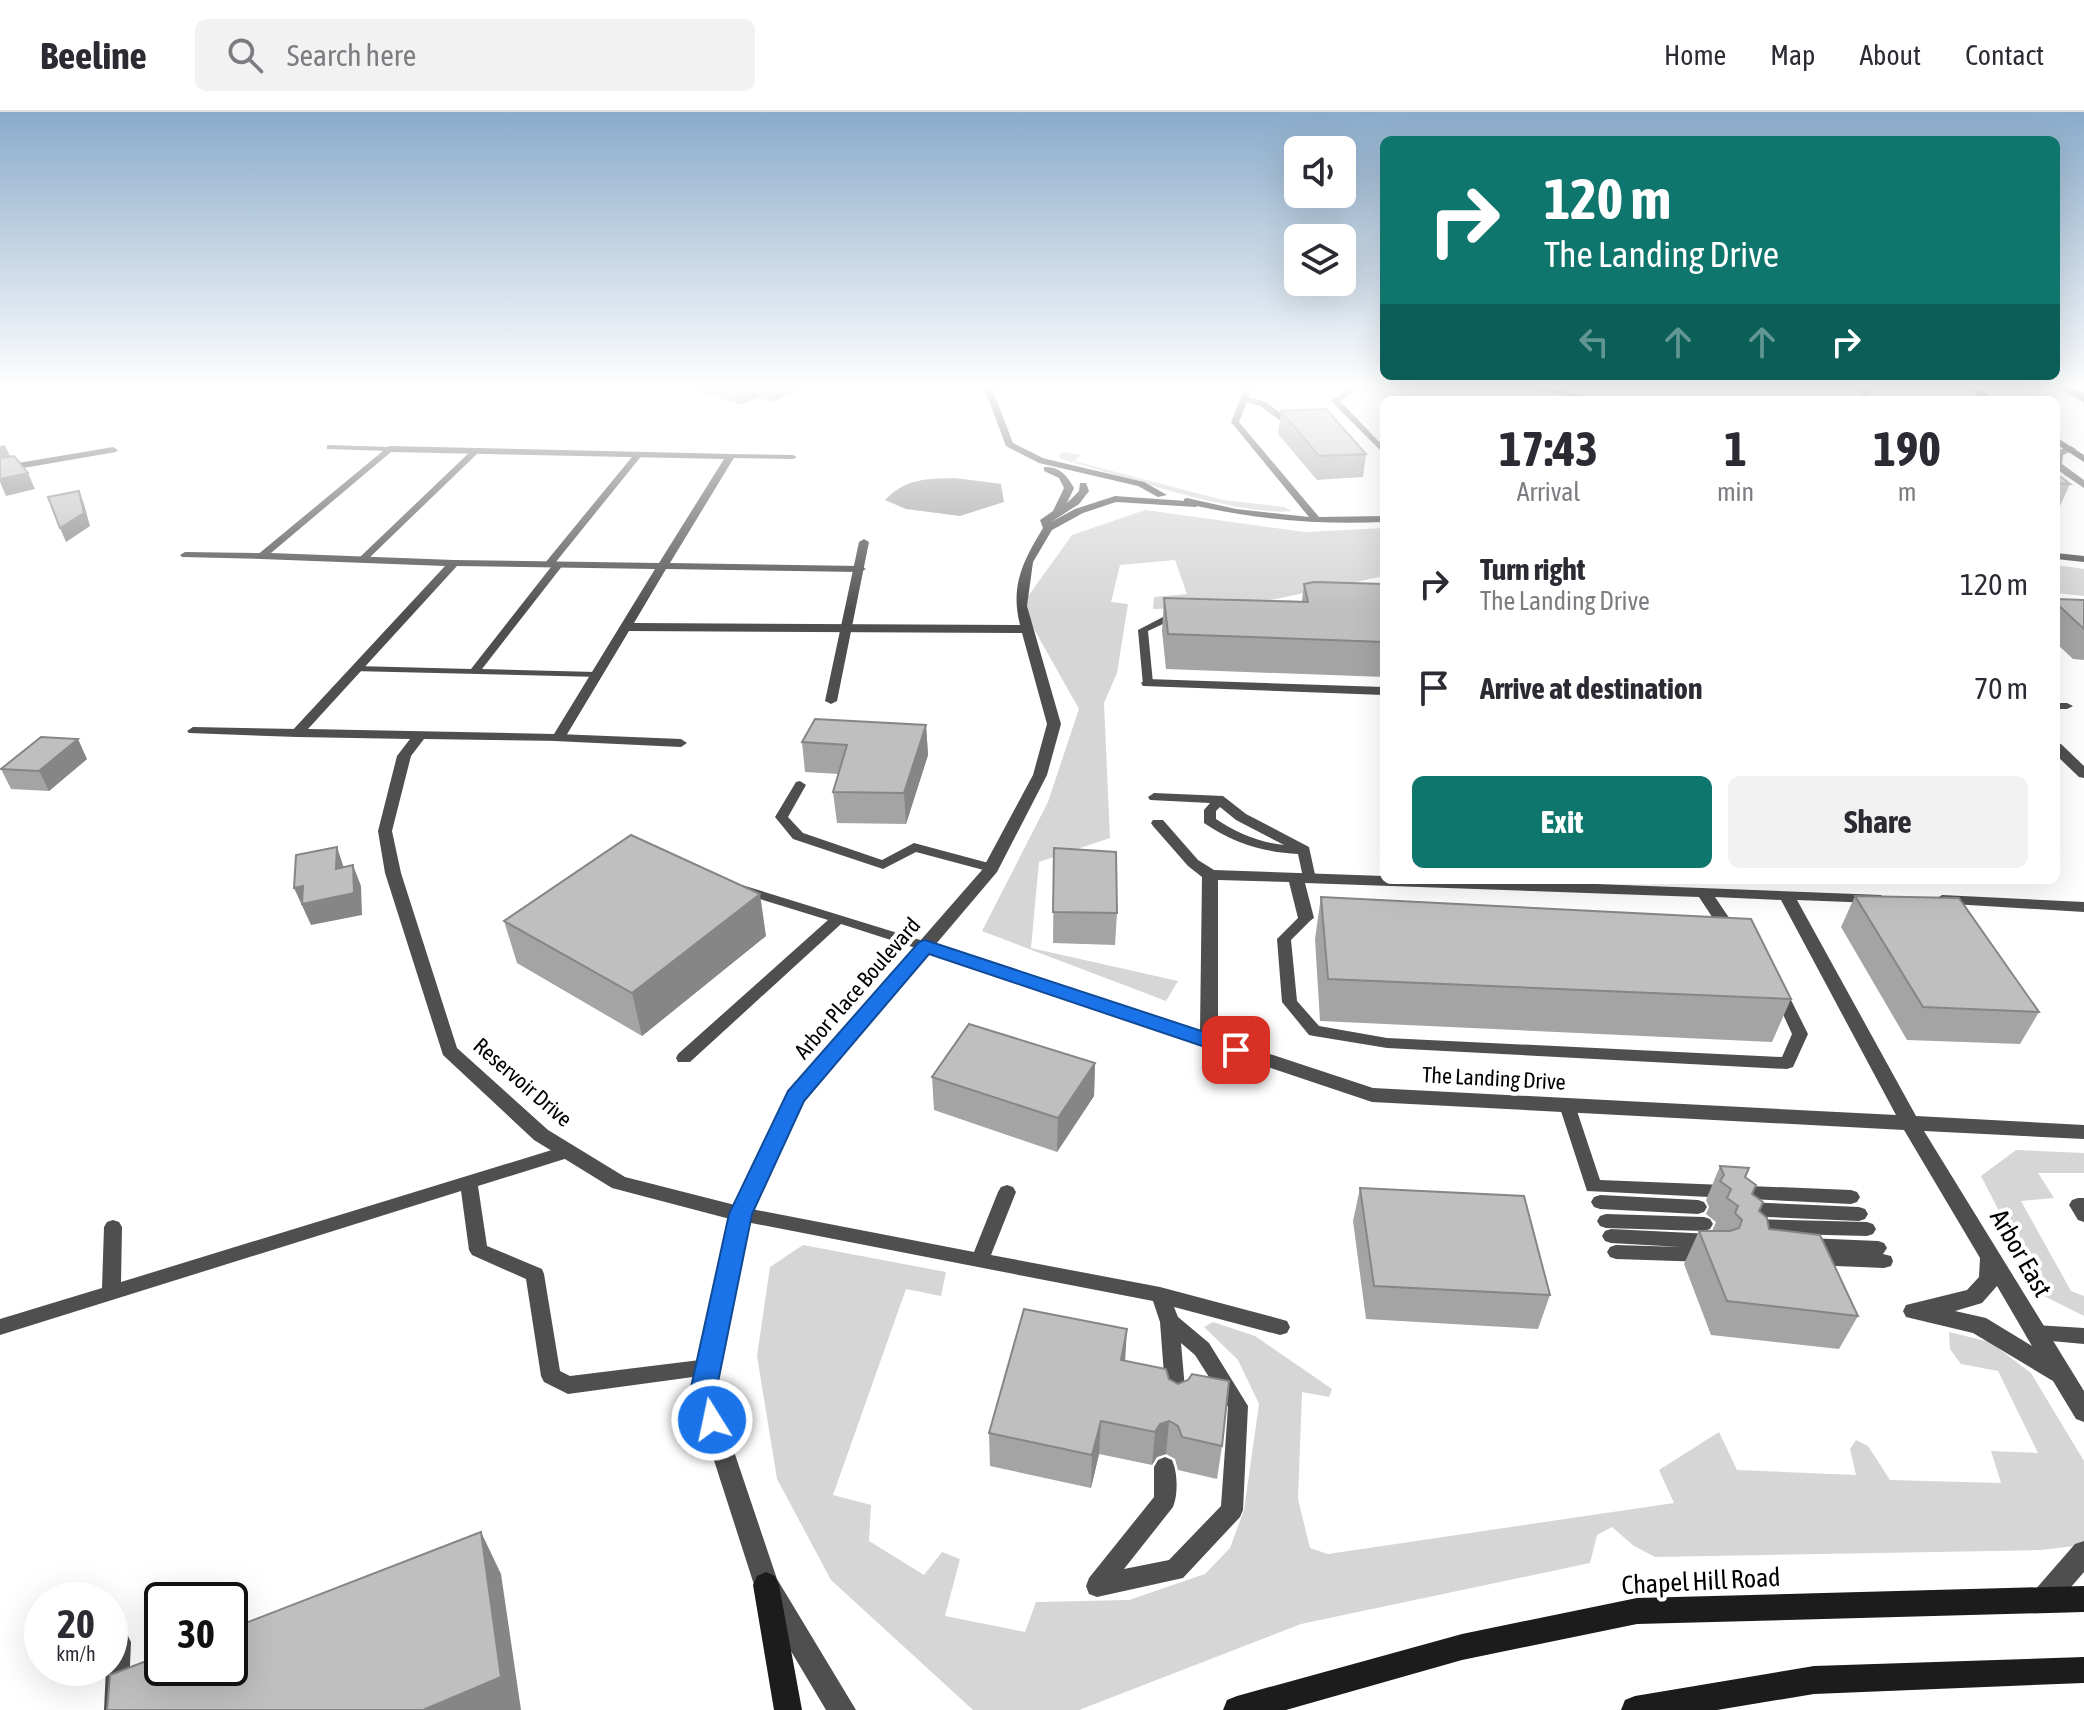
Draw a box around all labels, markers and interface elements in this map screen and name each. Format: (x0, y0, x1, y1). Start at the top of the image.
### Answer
search box (195, 19, 755, 91)
icon: search (223, 33, 267, 77)
text: Beeline (40, 34, 147, 77)
text: Search here (287, 38, 416, 72)
text: Home (1664, 39, 1726, 71)
text: Map (1770, 39, 1815, 71)
text: About (1859, 39, 1921, 71)
text: Contact (1965, 39, 2044, 71)
map controls (1284, 136, 1356, 296)
button: sound (1284, 136, 1356, 208)
text: 120 m (1544, 167, 1671, 231)
icon: right (1412, 168, 1516, 272)
button: layers (1284, 224, 1356, 296)
text: The Landing Drive (1544, 233, 1779, 275)
icon: left (1572, 320, 1616, 364)
icon: ahead (1656, 320, 1700, 364)
icon: ahead (1740, 320, 1784, 364)
icon: right (1824, 320, 1868, 364)
text: 17:43 (1499, 421, 1598, 476)
text: 1 (1724, 421, 1747, 476)
text: 190 (1873, 421, 1941, 476)
text: Arrival (1517, 477, 1580, 507)
text: min (1717, 477, 1754, 507)
text: m (1898, 477, 1916, 507)
text: Turn right (1480, 552, 1586, 586)
icon: right (1412, 562, 1456, 606)
text: 120 m (1960, 567, 2028, 601)
text: The Landing Drive (1480, 586, 1650, 616)
icon: arrive (1412, 666, 1456, 710)
text: Arrive at destination (1480, 671, 1702, 705)
text: 70 m (1974, 671, 2028, 705)
button: Exit (1412, 776, 1712, 868)
button: Share (1728, 776, 2028, 868)
street label: Arbor Place Boulevard (789, 912, 925, 1064)
pin (1202, 1016, 1270, 1084)
icon: arrive (1214, 1028, 1258, 1072)
street label: Reservoir Drive (469, 1032, 577, 1132)
street label: The Landing Drive (1422, 1061, 1566, 1095)
street label: Arbor East (1984, 1204, 2058, 1302)
position arrow (670, 1378, 754, 1462)
street label: Chapel Hill Road (1621, 1562, 1781, 1600)
speed limit sign: 30 (144, 1582, 248, 1686)
text: 20 (57, 1601, 95, 1646)
text: km/h (56, 1642, 96, 1665)

